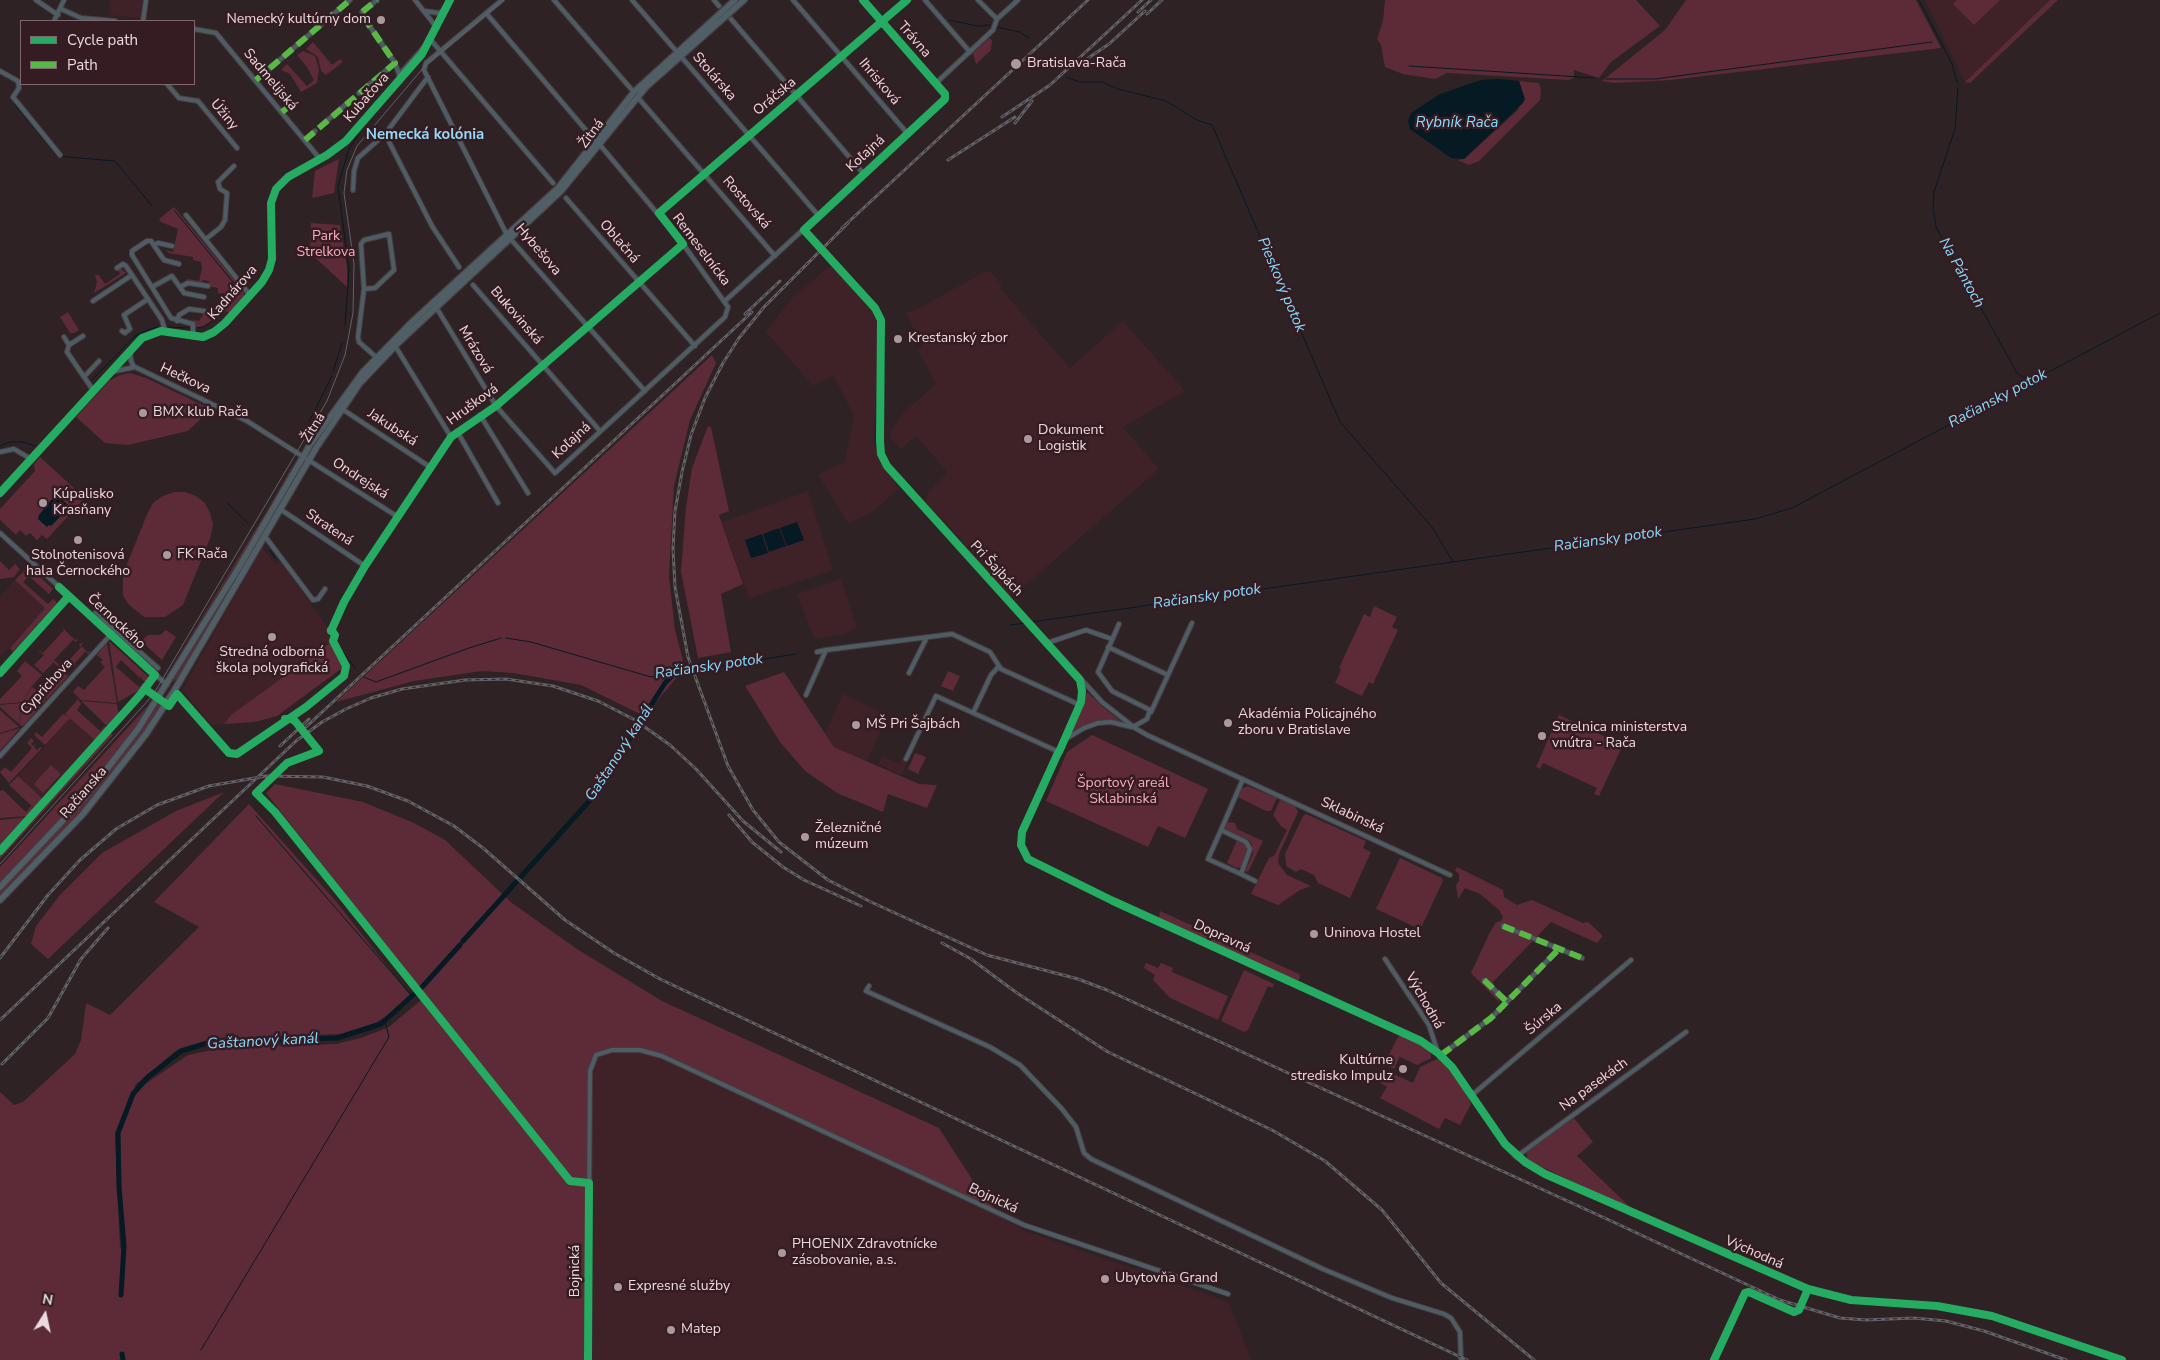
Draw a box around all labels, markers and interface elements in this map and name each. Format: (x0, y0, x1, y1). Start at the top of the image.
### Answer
place label: Nemecký kultúrny dom (226, 12, 371, 28)
marker: Nemecký kultúrny dom (375, 14, 387, 26)
street label: Trávna (894, 19, 934, 61)
legend (20, 20, 195, 85)
text: Cycle path (67, 30, 138, 50)
street label: Sadmelijská (239, 46, 301, 114)
street label: Stolárska (688, 49, 740, 105)
text: Path (67, 55, 98, 75)
street label: Ihrisková (855, 55, 903, 109)
place label: Bratislava-Rača (1027, 56, 1126, 72)
marker: Bratislava-Rača (1009, 57, 1023, 71)
street label: Kubačova (341, 70, 393, 126)
street label: Oráčska (750, 74, 800, 120)
street label: Úžiny (206, 96, 242, 134)
water label: Rybník Rača (1416, 114, 1498, 132)
street label: Žitná (576, 116, 608, 152)
district label: Nemecká kolónia (366, 126, 484, 144)
street label: Koľajná (843, 132, 889, 176)
street label: Rostovská (719, 173, 773, 233)
street label: Remeselnícka (668, 210, 734, 290)
street label: Oblačná (595, 217, 643, 267)
street label: Hybešova (512, 221, 564, 279)
park label: Park Strelkova (297, 229, 355, 262)
water label: Pieskový potok (1253, 235, 1309, 335)
water label: Na Pántoch (1934, 235, 1988, 311)
street label: Kadnárova (205, 262, 261, 324)
street label: Bukovinská (486, 284, 546, 348)
street label: Mrázová (454, 323, 496, 377)
place label: Kresťanský zbor (908, 331, 1008, 347)
marker: Kresťanský zbor (892, 333, 904, 345)
street label: Hečkova (157, 360, 213, 398)
water label: Račiansky potok (1946, 365, 2050, 433)
street label: Hrušková (444, 381, 502, 429)
place label: BMX klub Rača (153, 405, 248, 421)
street label: Jakubská (364, 406, 420, 450)
marker: BMX klub Rača (137, 407, 149, 419)
street label: Žitná (298, 410, 330, 446)
street label: Koľajná (549, 419, 595, 463)
place label: Dokument Logistik (1038, 423, 1103, 456)
marker: Dokument Logistik (1022, 433, 1034, 445)
street label: Ondrejská (329, 455, 391, 503)
place label: Kúpalisko Krasňany (53, 487, 114, 520)
marker: Kúpalisko Krasňany (37, 497, 49, 509)
street label: Stratená (302, 506, 356, 550)
water label: Račiansky potok (1553, 524, 1663, 556)
marker: Stolnotenisová hala Černockého (72, 534, 84, 546)
street label: Pri Šajbách (966, 538, 1026, 600)
place label: FK Rača (177, 547, 228, 563)
place label: Stolnotenisová hala Černockého (26, 548, 130, 580)
marker: FK Rača (161, 549, 173, 561)
water label: Račiansky potok (1152, 581, 1262, 613)
street label: Černockého (83, 591, 149, 653)
marker: Stredná odborná škola polygrafická (266, 631, 278, 643)
place label: Stredná odborná škola polygrafická (216, 645, 328, 678)
water label: Račiansky potok (654, 651, 764, 683)
street label: Cyprichova (18, 656, 76, 718)
water label: Gaštanový kanál (582, 701, 658, 805)
place label: Akadémia Policajného zboru v Bratislave (1238, 707, 1376, 740)
place label: MŠ Pri Šajbách (866, 717, 960, 733)
marker: Akadémia Policajného zboru v Bratislave (1222, 717, 1234, 729)
marker: MŠ Pri Šajbách (850, 719, 862, 731)
place label: Strelnica ministerstva vnútra - Rača (1552, 720, 1687, 752)
marker: Strelnica ministerstva vnútra - Rača (1536, 730, 1548, 742)
street label: Račianska (57, 764, 111, 822)
park label: Športový areál Sklabinská (1077, 776, 1169, 809)
street label: Sklabinská (1318, 794, 1386, 838)
place label: Železničné múzeum (815, 821, 882, 854)
marker: Železničné múzeum (799, 831, 811, 843)
street label: Dopravná (1191, 916, 1253, 958)
place label: Uninova Hostel (1324, 926, 1421, 942)
marker: Uninova Hostel (1308, 928, 1320, 940)
street label: Východná (1401, 970, 1447, 1032)
street label: Šúrska (1522, 999, 1566, 1039)
water label: Gaštanový kanál (207, 1030, 319, 1054)
place label: Kultúrne stredisko Impulz (1291, 1053, 1393, 1086)
street label: Na pasekách (1557, 1055, 1631, 1115)
marker: Kultúrne stredisko Impulz (1397, 1063, 1409, 1075)
street label: Bojnická (966, 1180, 1020, 1218)
street label: Východná (1722, 1233, 1786, 1273)
place label: PHOENIX Zdravotnícke zásobovanie, a.s. (792, 1237, 937, 1270)
street label: Bojnická (568, 1245, 584, 1297)
marker: PHOENIX Zdravotnícke zásobovanie, a.s. (776, 1247, 788, 1259)
place label: Ubytovňa Grand (1115, 1271, 1218, 1287)
marker: Ubytovňa Grand (1099, 1273, 1111, 1285)
place label: Expresné služby (628, 1279, 730, 1295)
marker: Expresné služby (612, 1281, 624, 1293)
text: N (41, 1289, 54, 1310)
north arrow (20, 1290, 70, 1340)
place label: Matep (681, 1322, 721, 1338)
marker: Matep (665, 1324, 677, 1336)

